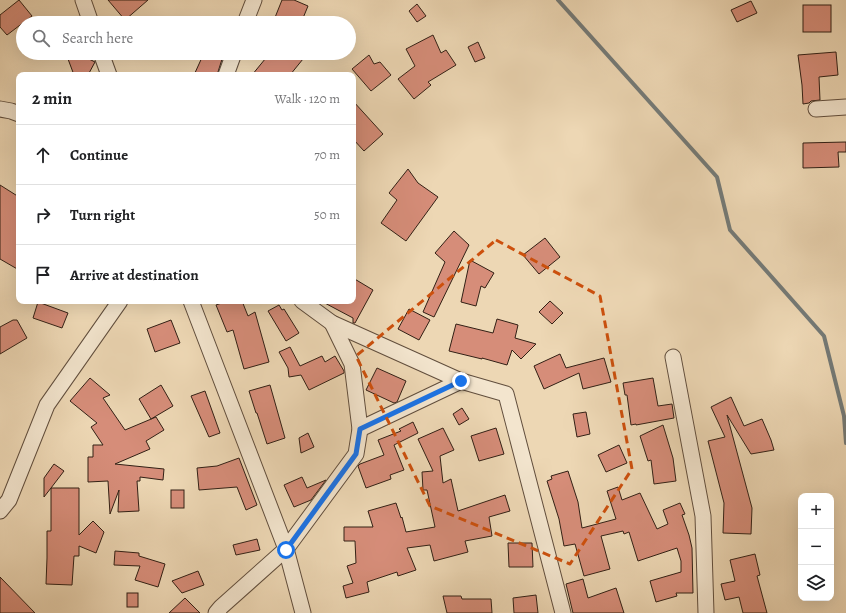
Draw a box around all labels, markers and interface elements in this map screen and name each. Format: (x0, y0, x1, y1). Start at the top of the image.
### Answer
search box (16, 16, 356, 60)
icon: search (30, 27, 52, 49)
text: Search here (62, 28, 133, 48)
text: 2 min (32, 87, 72, 110)
text: Walk · 120 m (275, 90, 340, 107)
icon: ahead (32, 144, 54, 166)
text: Continue (70, 145, 128, 165)
text: 70 m (314, 146, 340, 163)
icon: right (32, 204, 54, 226)
text: Turn right (70, 205, 135, 225)
text: 50 m (314, 206, 340, 223)
icon: arrive (32, 264, 54, 286)
text: Arrive at destination (70, 265, 199, 285)
route end (452, 372, 470, 390)
map controls (798, 493, 834, 601)
button: + (798, 493, 834, 529)
button: − (798, 529, 834, 565)
route start (277, 541, 295, 559)
button: layers (798, 565, 834, 601)

